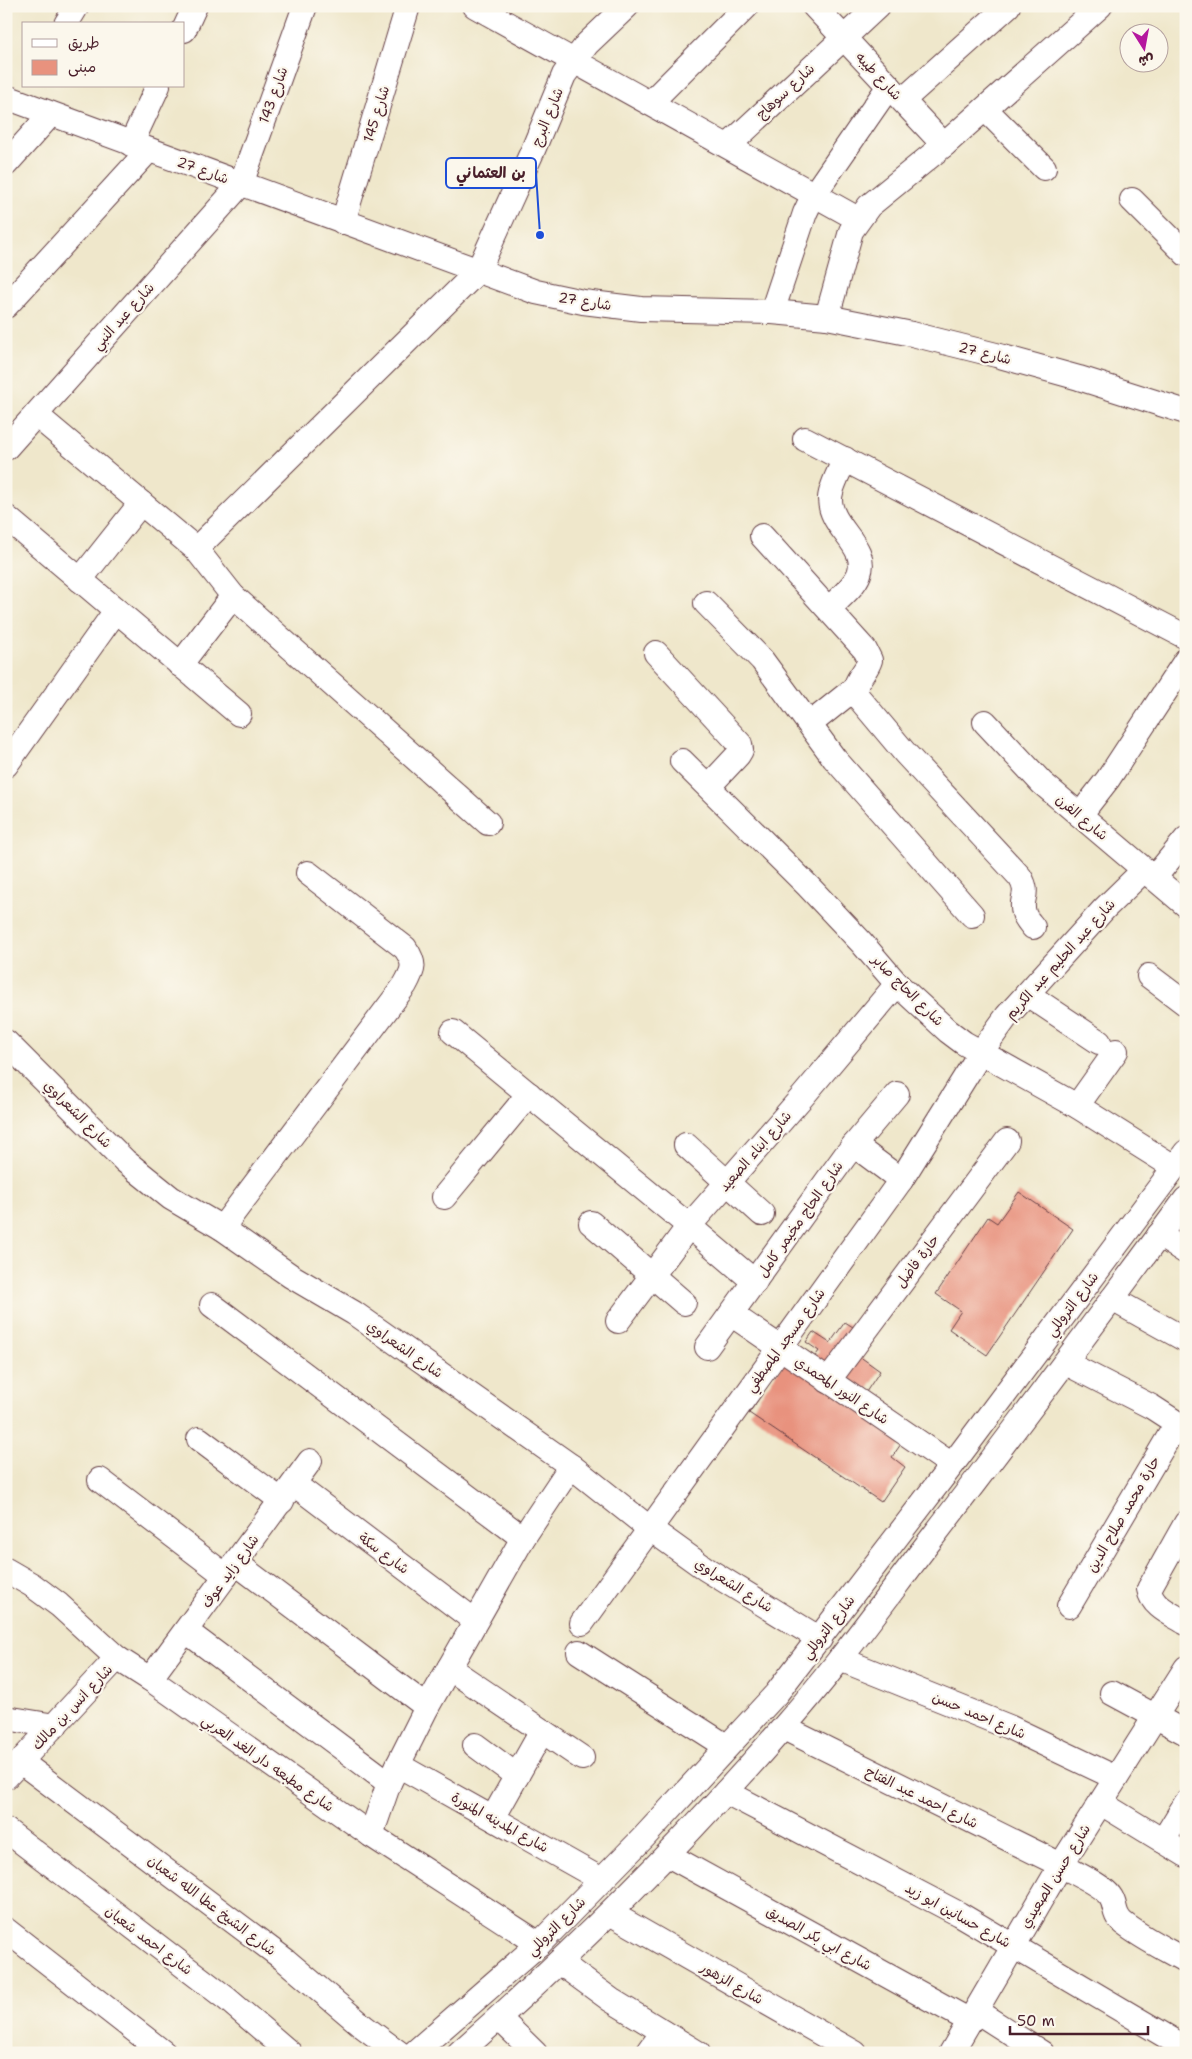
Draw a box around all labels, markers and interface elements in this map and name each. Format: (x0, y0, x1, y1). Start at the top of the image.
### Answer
legend (22, 22, 185, 88)
north arrow (1120, 22, 1170, 72)
text: طريق (68, 33, 100, 53)
street label: شارع طيبه (851, 48, 906, 105)
text: ش (1137, 50, 1156, 71)
text: مبنى (68, 57, 96, 77)
street label: شارع سوهاج (752, 59, 819, 123)
street label: شارع 143 (254, 64, 292, 126)
street label: شارع 145 (359, 84, 394, 145)
street label: شارع البرج (527, 85, 568, 149)
street label: شارع 27 (174, 152, 231, 189)
callout: بن العثماني (446, 158, 536, 188)
text: بن العثماني (456, 163, 526, 187)
street label: شارع عبد النبي (88, 279, 161, 356)
street label: شارع 27 (557, 288, 613, 315)
street label: شارع 27 (957, 338, 1013, 369)
street label: شارع الفرن (1052, 790, 1112, 845)
street label: شارع عبد الحليم عبد الكريم (1001, 895, 1120, 1024)
street label: شارع الحاج صابر (867, 950, 948, 1030)
street label: شارع الشعراوي (39, 1076, 116, 1153)
street label: شارع ابناء الصعيد (715, 1107, 796, 1196)
street label: شارع الحاج مخيمر كامل (753, 1157, 848, 1281)
street label: حارة فاضل (891, 1231, 943, 1291)
street label: شارع التروللي (1042, 1268, 1105, 1342)
street label: شارع مسجد المصطفي (741, 1284, 832, 1398)
street label: شارع الشعراوي (362, 1316, 447, 1383)
street label: شارع النور المحمدي (790, 1352, 892, 1430)
street label: حارة محمد صلاح الدين (1082, 1453, 1165, 1576)
street label: شارع سكة (355, 1528, 413, 1579)
street label: شارع زايد عوف (197, 1531, 264, 1612)
street label: شارع الشعراوي (691, 1554, 776, 1618)
street label: شارع التروللي (797, 1591, 862, 1665)
street label: شارع انس بن مالك (28, 1660, 117, 1754)
street label: شارع احمد حسن (929, 1687, 1028, 1744)
street label: شارع مطبعه دار الغد العربي (196, 1711, 338, 1819)
street label: شارع احمد عبد الفتاح (862, 1762, 981, 1833)
street label: شارع المدينه المنورة (448, 1788, 552, 1857)
street label: شارع حسن الصعيدي (1016, 1821, 1096, 1932)
street label: شارع الشيخ عطا الله شعبان (144, 1851, 280, 1960)
street label: شارع حسانين ابو زيد (902, 1879, 1014, 1952)
street label: شارع التروللي (523, 1893, 592, 1962)
street label: شارع احمد شعبان (101, 1901, 196, 1979)
street label: شارع ابي بكر الصديق (761, 1902, 875, 1978)
street label: شارع الزهور (696, 1957, 767, 2009)
scale bar (1010, 2004, 1147, 2036)
text: 50 m (1017, 2011, 1055, 2031)

